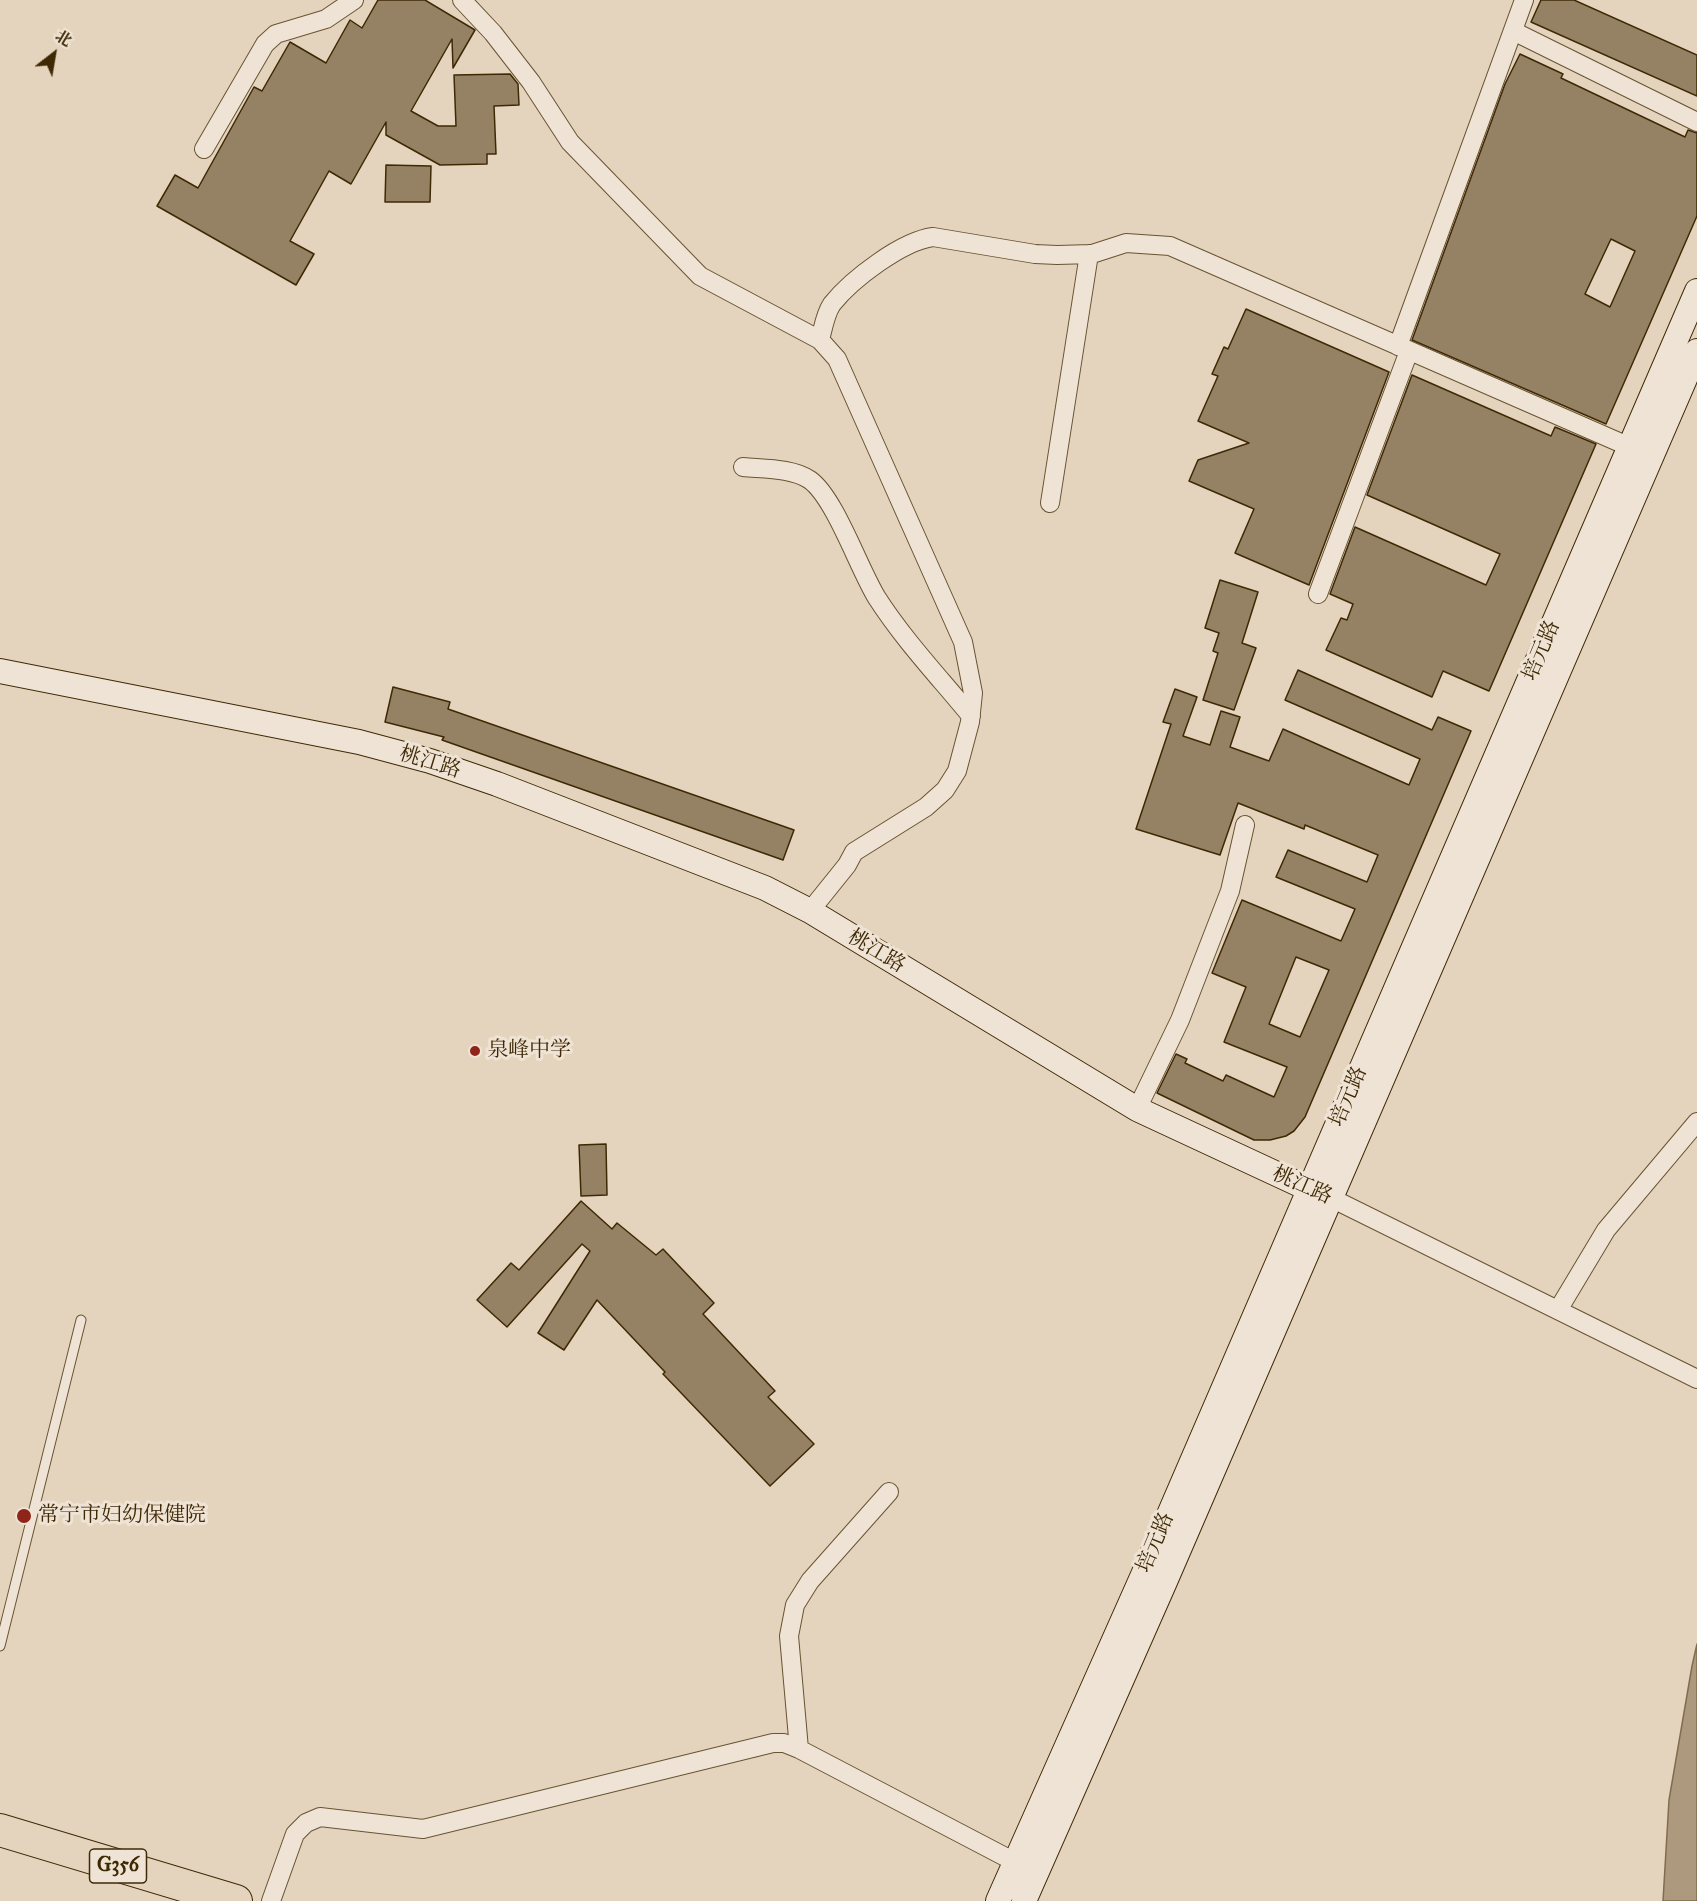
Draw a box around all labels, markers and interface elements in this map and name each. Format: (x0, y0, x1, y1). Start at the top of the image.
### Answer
north arrow (24, 24, 84, 84)
text: 北 (52, 26, 75, 50)
street label: 培元路 (1518, 617, 1566, 685)
street label: 桃江路 (396, 742, 464, 784)
street label: 桃江路 (843, 925, 909, 979)
place label: 泉峰中学 (487, 1038, 571, 1064)
marker: 泉峰中学 (468, 1044, 482, 1058)
street label: 培元路 (1325, 1063, 1373, 1131)
street label: 桃江路 (1268, 1162, 1336, 1210)
place label: 常宁市妇幼保健院 (38, 1503, 206, 1529)
marker: 常宁市妇幼保健院 (15, 1507, 33, 1525)
street label: 培元路 (1132, 1509, 1180, 1577)
road number: G356 (90, 1849, 146, 1883)

